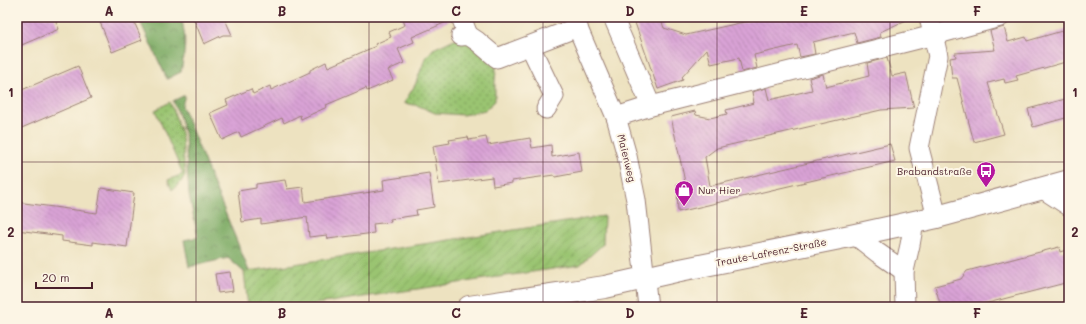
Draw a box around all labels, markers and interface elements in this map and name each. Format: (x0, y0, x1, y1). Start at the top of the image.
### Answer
text: A (104, 2, 114, 19)
text: B (278, 2, 287, 19)
text: C (451, 2, 461, 19)
text: D (625, 2, 635, 19)
text: E (800, 2, 808, 19)
text: F (973, 2, 981, 19)
text: 1 (8, 83, 14, 100)
text: 1 (1072, 83, 1078, 100)
street label: Maienweg (614, 133, 640, 184)
bus stop icon: Brabandstraße (975, 160, 997, 188)
place label: Brabandstraße (897, 164, 972, 178)
shop icon: Nur Hier (673, 179, 695, 207)
place label: Nur Hier (698, 183, 740, 197)
text: 2 (7, 223, 15, 240)
text: 2 (1071, 223, 1079, 240)
street label: Traute-Lafrenz-Straße (714, 234, 828, 270)
scale bar (36, 264, 92, 290)
text: 20 m (42, 269, 70, 285)
text: A (104, 304, 114, 321)
text: B (278, 304, 287, 321)
text: C (451, 304, 461, 321)
text: D (625, 304, 635, 321)
text: E (800, 304, 808, 321)
text: F (973, 304, 981, 321)

